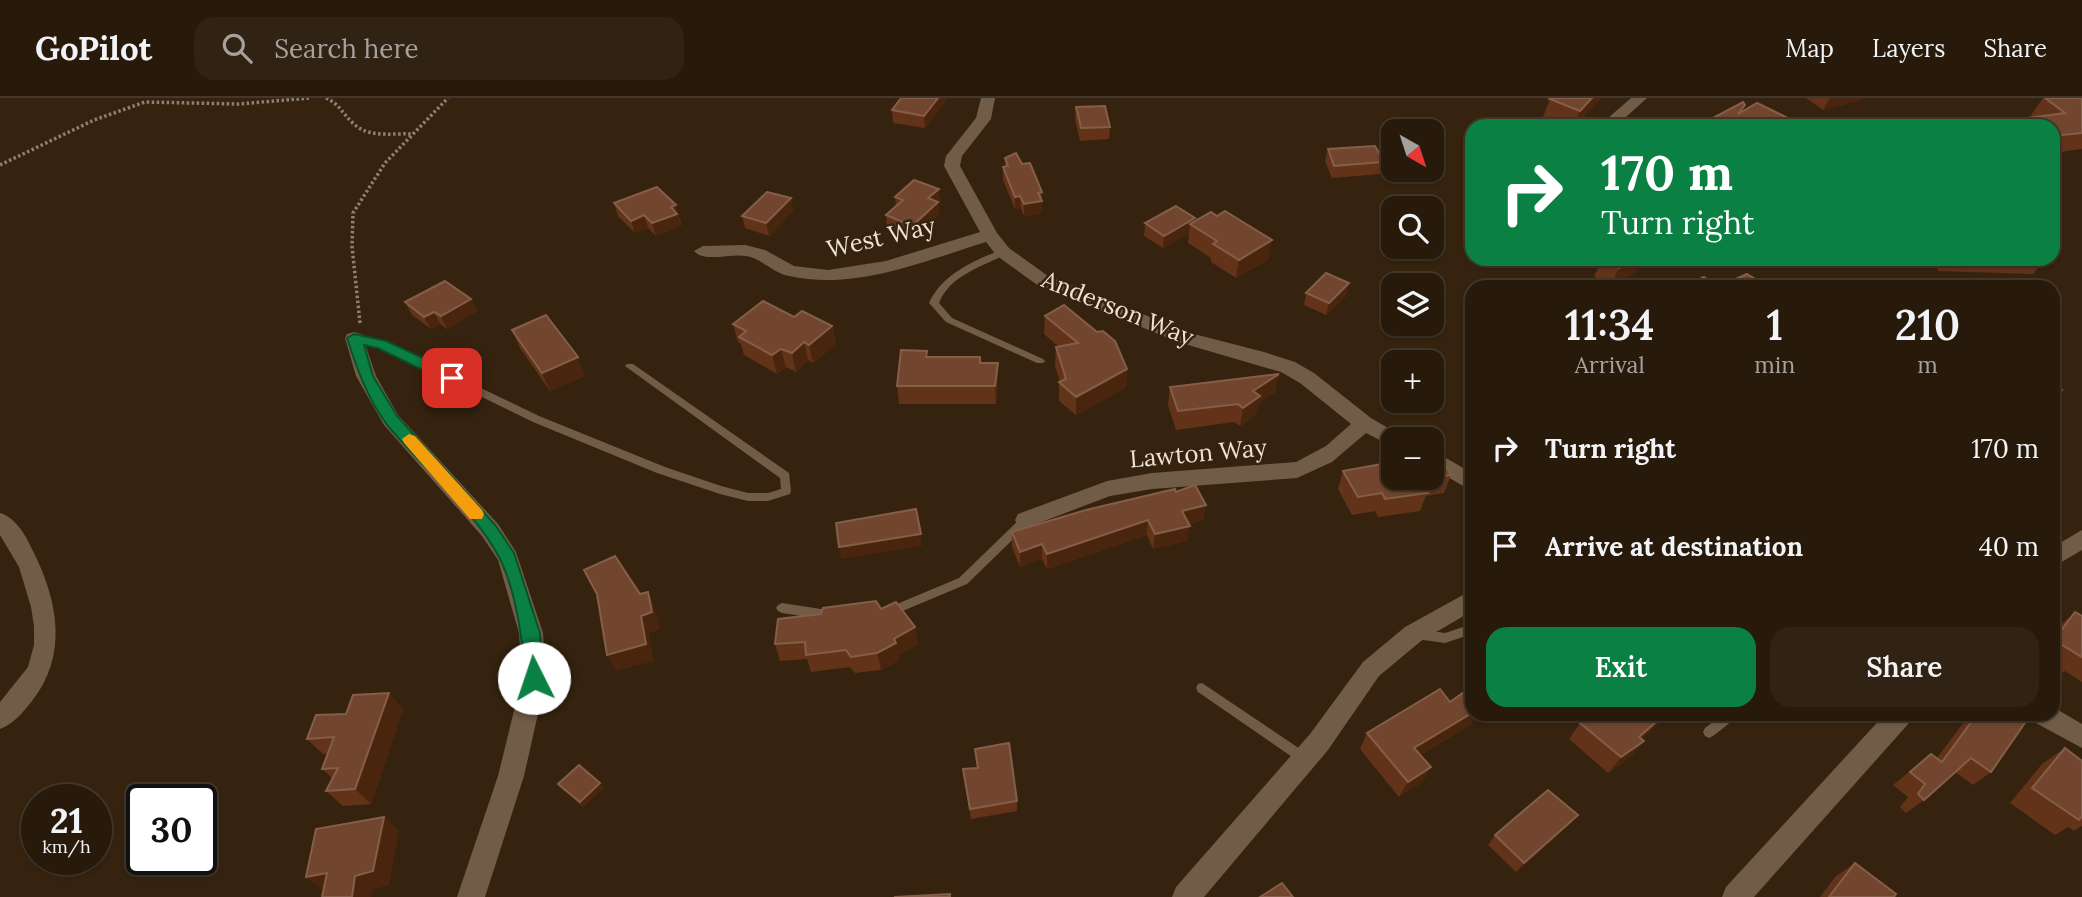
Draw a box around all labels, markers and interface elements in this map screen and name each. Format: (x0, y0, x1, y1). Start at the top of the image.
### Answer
search box (194, 17, 684, 80)
text: GoPilot (35, 27, 152, 69)
icon: search (218, 29, 256, 67)
text: Search here (274, 32, 419, 65)
text: Map (1785, 33, 1834, 64)
text: Layers (1872, 33, 1945, 64)
text: Share (1983, 33, 2047, 64)
north arrow (1381, 119, 1444, 182)
map controls (1381, 119, 1444, 490)
text: 170 m (1601, 141, 1733, 203)
icon: right (1486, 147, 1577, 238)
button: search (1381, 196, 1444, 259)
text: Turn right (1601, 202, 1754, 243)
street label: West Way (824, 209, 939, 265)
street label: Anderson Way (1037, 263, 1199, 353)
button: layers (1381, 273, 1444, 336)
text: 11:34 (1565, 298, 1654, 352)
text: 1 (1766, 298, 1783, 352)
text: 210 (1895, 298, 1960, 352)
pin (422, 348, 482, 408)
button: + (1381, 350, 1444, 413)
text: Arrival (1574, 350, 1645, 379)
text: min (1754, 350, 1795, 379)
text: m (1917, 350, 1938, 379)
icon: arrive (433, 359, 471, 397)
button: − (1381, 427, 1444, 490)
icon: right (1486, 429, 1524, 467)
street label: Lawton Way (1128, 432, 1268, 474)
text: Turn right (1545, 432, 1676, 465)
text: 170 m (1971, 432, 2039, 465)
icon: arrive (1486, 527, 1524, 565)
text: Arrive at destination (1545, 530, 1803, 563)
text: 40 m (1979, 530, 2039, 563)
button: Exit (1486, 627, 1756, 707)
button: Share (1770, 627, 2039, 707)
position arrow (497, 641, 571, 715)
speed limit sign: 30 (126, 784, 217, 875)
text: 21 (50, 798, 83, 843)
text: km/h (42, 835, 91, 858)

